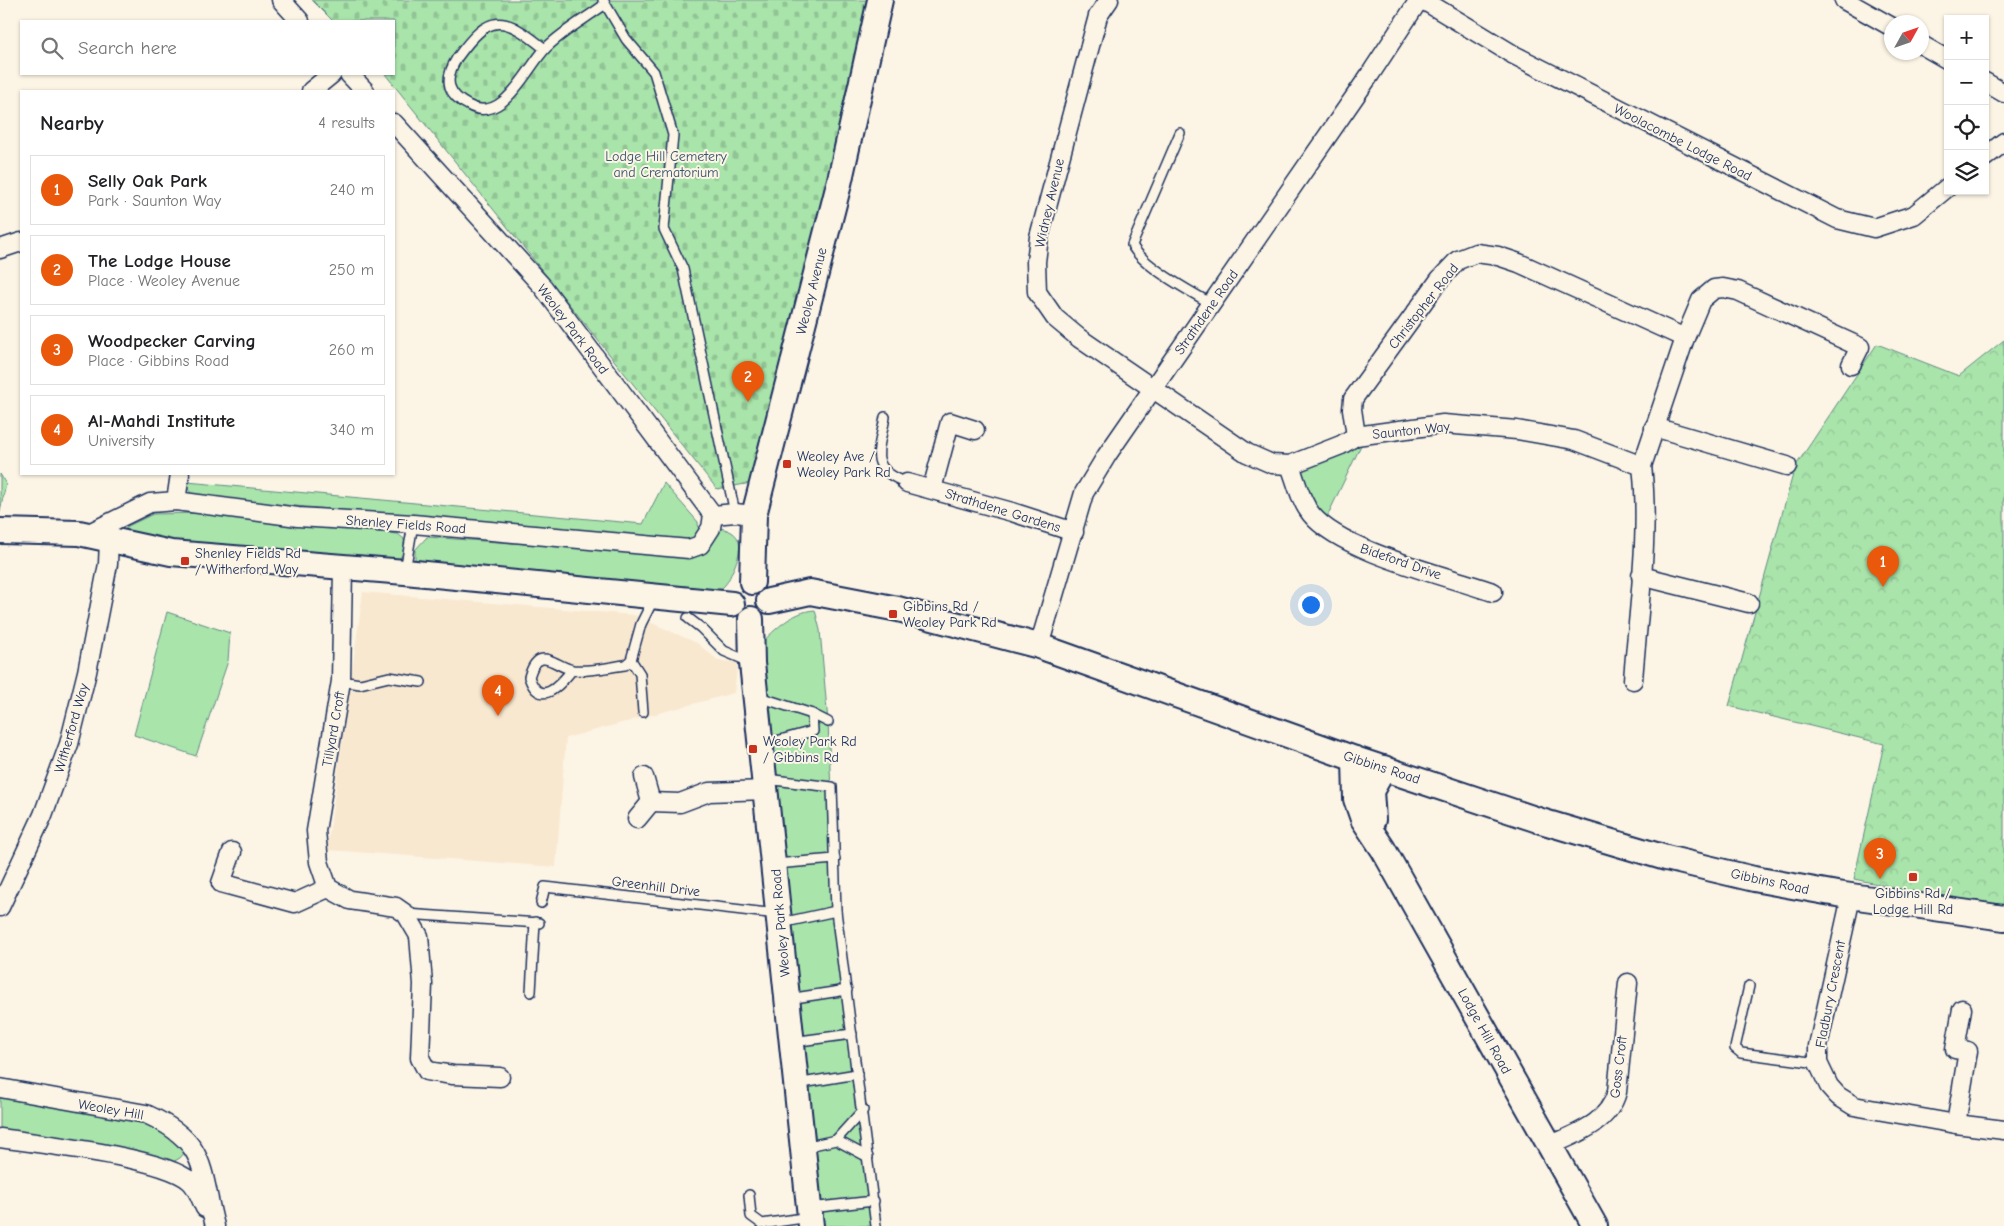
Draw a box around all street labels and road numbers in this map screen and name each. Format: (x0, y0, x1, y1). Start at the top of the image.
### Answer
street label: Woolacombe Lodge Road (1611, 100, 1755, 185)
street label: Widney Avenue (1031, 157, 1068, 249)
street label: Weoley Avenue (792, 246, 831, 336)
street label: Christopher Road (1385, 260, 1462, 353)
street label: Strathdene Road (1171, 267, 1242, 358)
street label: Weoley Park Road (533, 281, 612, 378)
street label: Saunton Way (1371, 418, 1451, 443)
street label: Strathdene Gardens (943, 485, 1063, 536)
street label: Shenley Fields Road (345, 512, 467, 537)
street label: Bideford Drive (1358, 540, 1444, 583)
street label: Witherford Way (51, 681, 93, 775)
street label: Tillyard Croft (318, 689, 349, 768)
street label: Gibbins Road (1341, 747, 1422, 788)
street label: Gibbins Road (1729, 865, 1811, 898)
street label: Weoley Park Road (767, 868, 794, 978)
street label: Greenhill Drive (611, 873, 701, 900)
street label: Fladbury Crescent (1812, 938, 1849, 1049)
street label: Lodge Hill Road (1454, 986, 1515, 1077)
street label: Goss Croft (1606, 1034, 1631, 1099)
street label: Weoley Hill (77, 1095, 145, 1124)

